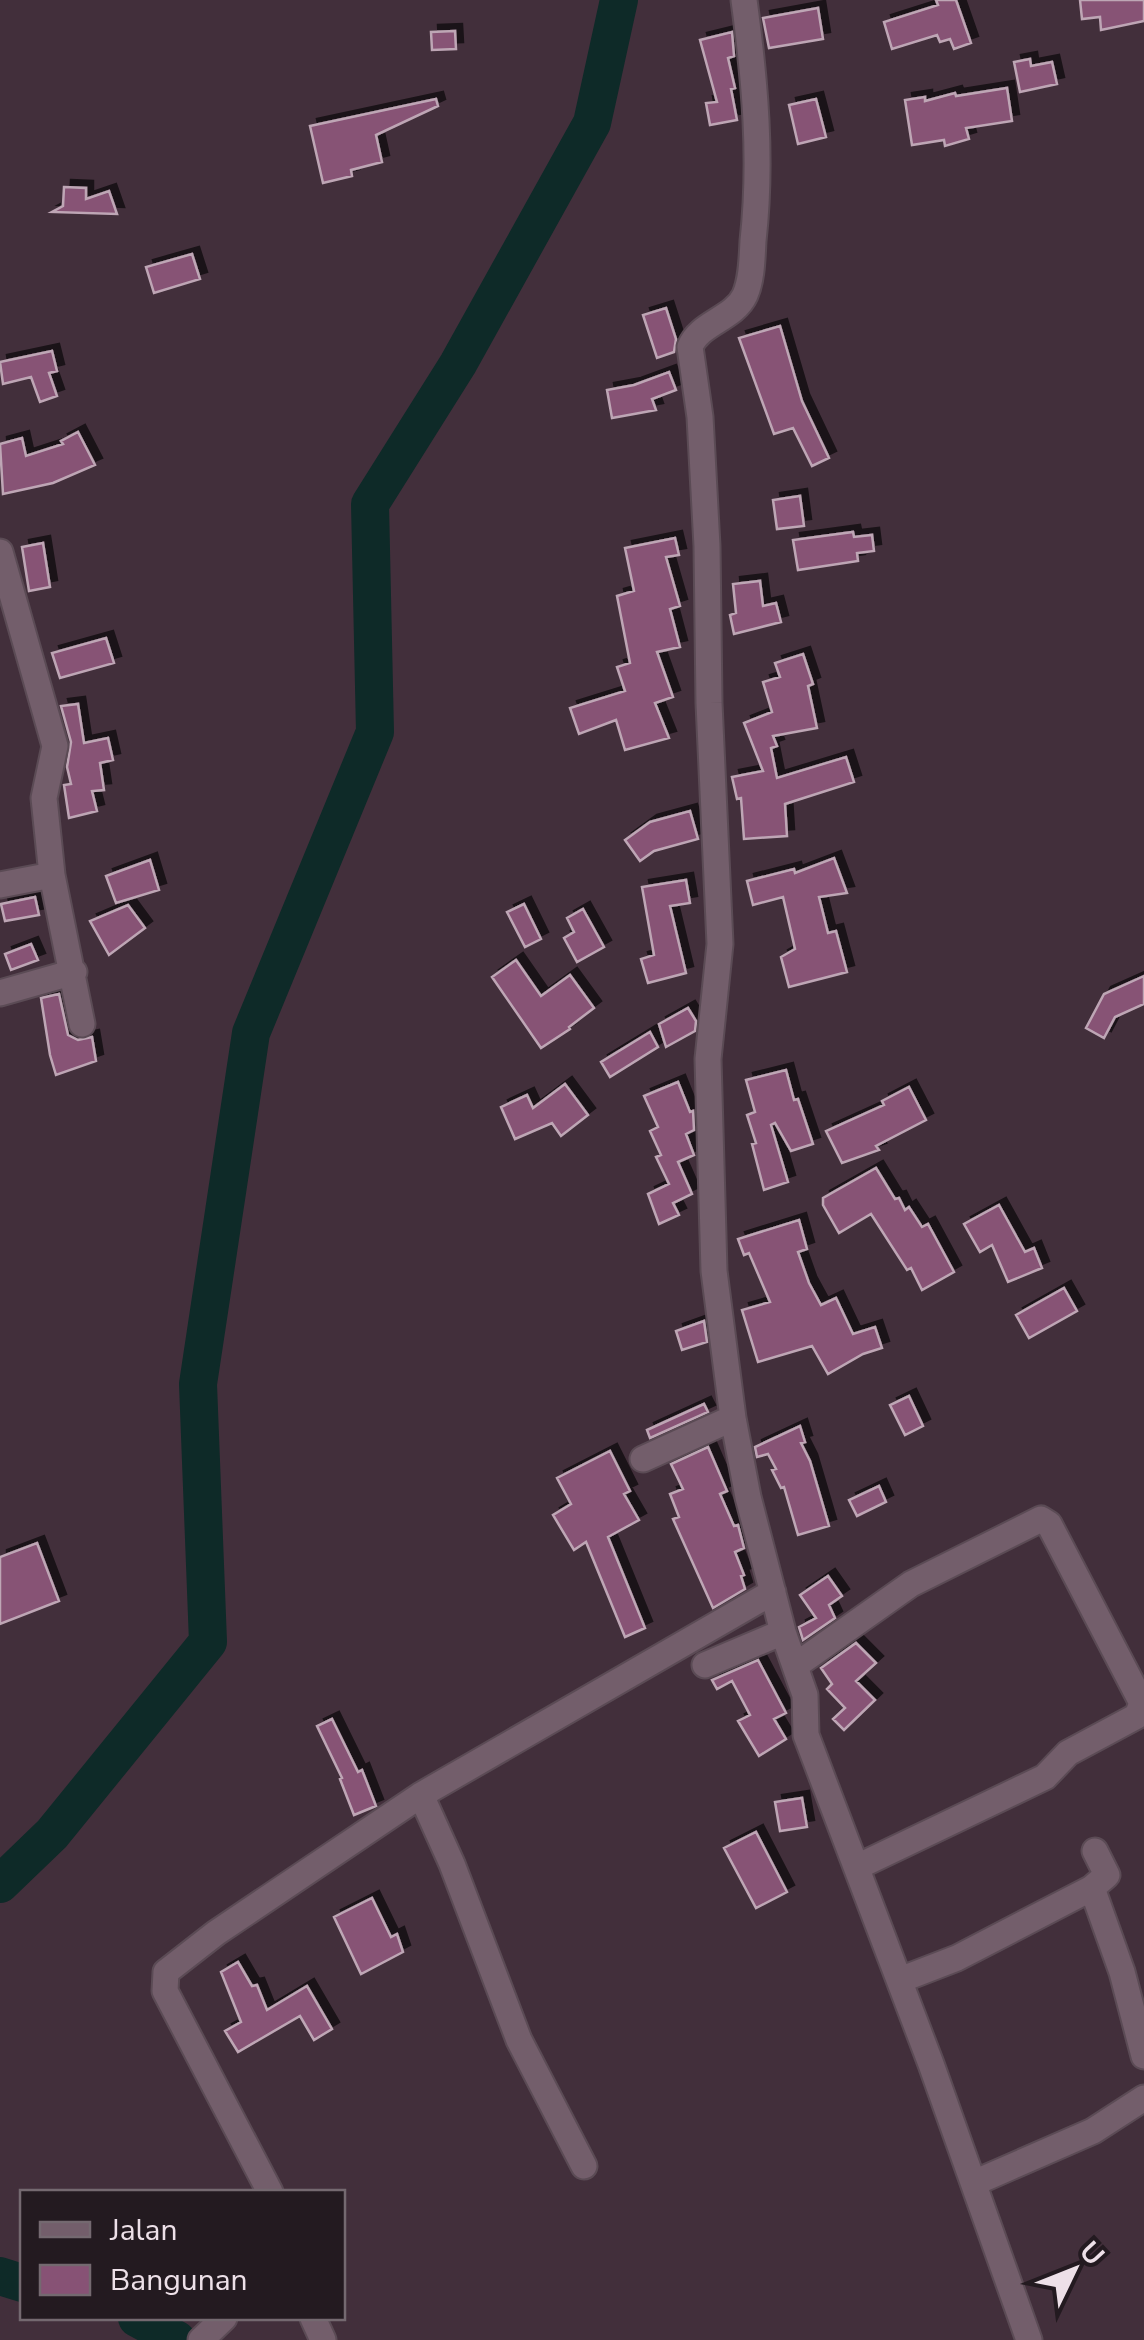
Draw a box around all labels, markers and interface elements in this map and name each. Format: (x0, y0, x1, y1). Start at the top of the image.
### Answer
legend (20, 2190, 345, 2320)
text: Jalan (109, 2210, 177, 2251)
north arrow (1024, 2220, 1124, 2320)
text: U (1071, 2233, 1112, 2274)
text: Bangunan (110, 2260, 248, 2301)

